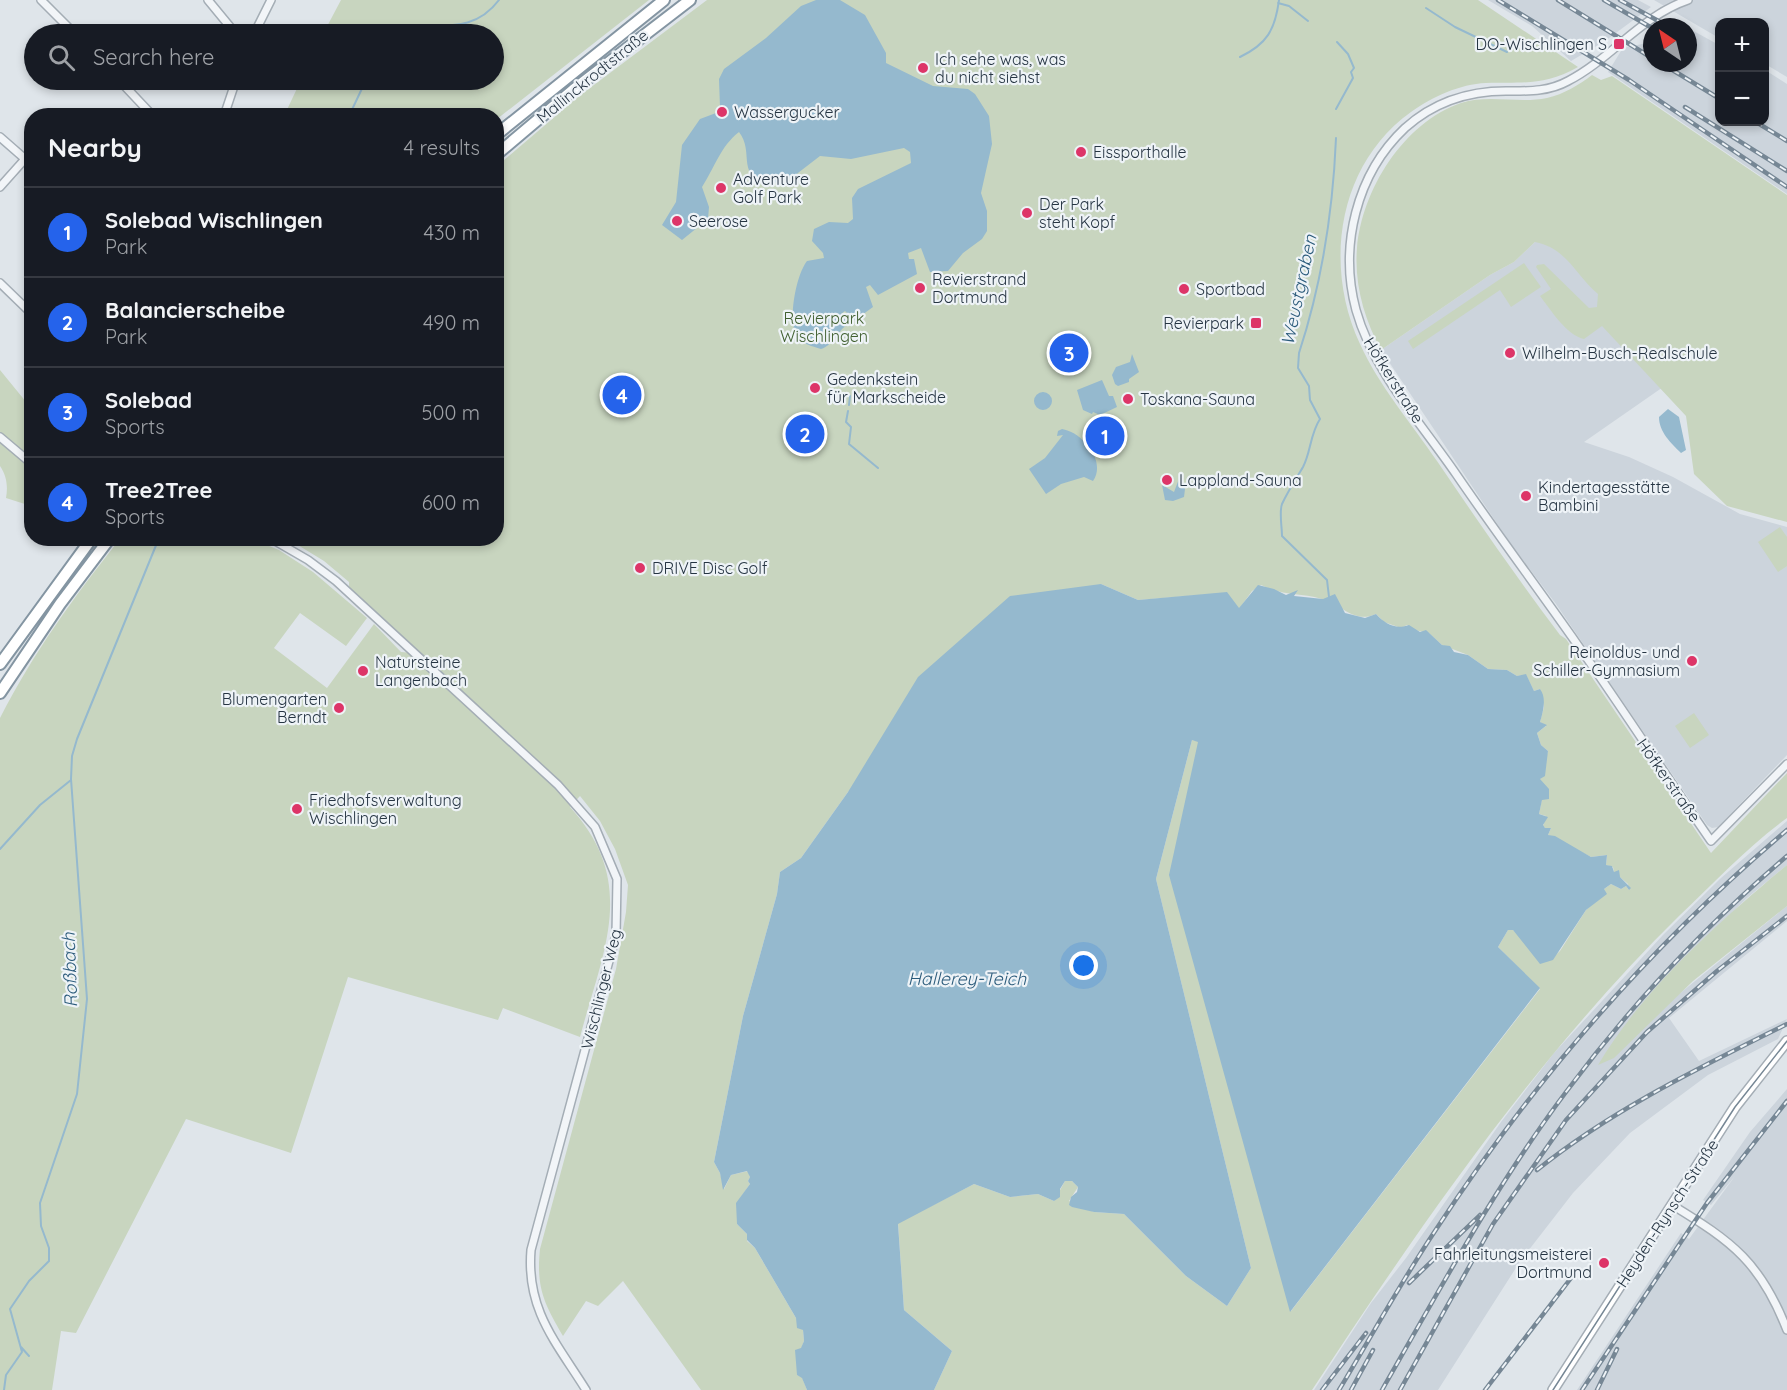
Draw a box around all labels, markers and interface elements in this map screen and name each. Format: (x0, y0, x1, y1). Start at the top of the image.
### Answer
north arrow (1643, 18, 1697, 72)
map controls (1715, 18, 1769, 126)
button: + (1715, 18, 1769, 72)
search box (24, 24, 504, 90)
street label: Mallinckrodtstraße (532, 25, 652, 127)
place label: DO-Wischlingen S (1476, 34, 1607, 54)
marker: DO-Wischlingen S (1612, 37, 1626, 51)
icon: search (45, 41, 78, 74)
text: Search here (93, 43, 214, 71)
place label: Ich sehe was, was du nicht siehst (935, 49, 1066, 87)
marker: Ich sehe was, was du nicht siehst (916, 61, 930, 75)
button: − (1715, 72, 1769, 126)
place label: Wassergucker (734, 102, 840, 122)
marker: Wassergucker (715, 105, 729, 119)
text: Nearby (48, 131, 142, 164)
text: 4 results (404, 135, 480, 160)
place label: Eissporthalle (1093, 142, 1187, 162)
marker: Eissporthalle (1074, 145, 1088, 159)
place label: Adventure Golf Park (733, 169, 809, 207)
marker: Adventure Golf Park (714, 181, 728, 195)
place label: Der Park steht Kopf (1039, 194, 1116, 232)
text: Solebad Wischlingen (105, 206, 323, 234)
marker: Der Park steht Kopf (1020, 206, 1034, 220)
place label: Seerose (689, 211, 748, 231)
marker: Seerose (670, 214, 684, 228)
text: 1 (64, 220, 71, 245)
text: 430 m (423, 220, 480, 245)
water label: Weustgraben (1276, 232, 1322, 347)
text: Park (105, 234, 147, 259)
place label: Revierstrand Dortmund (932, 269, 1026, 307)
place label: Sportbad (1196, 279, 1265, 299)
marker: Revierstrand Dortmund (913, 281, 927, 295)
marker: Sportbad (1177, 282, 1191, 296)
text: Balancierscheibe (105, 296, 285, 324)
park label: Revierpark Wischlingen (780, 308, 868, 346)
text: 2 (62, 310, 73, 335)
text: 490 m (423, 310, 480, 335)
place label: Revierpark (1163, 313, 1244, 333)
marker: Revierpark (1249, 316, 1263, 330)
text: Park (105, 324, 147, 349)
pin: 3 (1050, 330, 1088, 376)
street label: Höfkerstraße (1360, 333, 1428, 427)
place label: Wilhelm-Busch-Realschule (1522, 343, 1718, 363)
marker: Wilhelm-Busch-Realschule (1503, 346, 1517, 360)
place label: Gedenkstein für Markscheide (827, 369, 946, 407)
pin: 4 (602, 372, 642, 418)
marker: Gedenkstein für Markscheide (808, 381, 822, 395)
text: Solebad (105, 386, 192, 414)
place label: Toskana-Sauna (1140, 389, 1255, 409)
marker: Toskana-Sauna (1121, 392, 1135, 406)
text: 3 (62, 400, 73, 425)
text: 500 m (422, 400, 480, 425)
pin: 2 (786, 412, 824, 456)
text: Sports (105, 414, 165, 439)
pin: 1 (1086, 414, 1124, 458)
place label: Lappland-Sauna (1179, 470, 1302, 490)
marker: Lappland-Sauna (1160, 473, 1174, 487)
text: Tree2Tree (105, 476, 212, 504)
place label: Kindertagesstätte Bambini (1538, 477, 1670, 515)
marker: Kindertagesstätte Bambini (1519, 489, 1533, 503)
text: 4 (62, 490, 73, 515)
text: 600 m (422, 490, 480, 515)
text: Sports (105, 504, 165, 529)
place label: DRIVE Disc Golf (652, 558, 768, 578)
marker: DRIVE Disc Golf (633, 561, 647, 575)
place label: Reinoldus- und Schiller-Gymnasium (1533, 642, 1680, 680)
place label: Natursteine Langenbach (375, 652, 467, 690)
marker: Reinoldus- und Schiller-Gymnasium (1685, 654, 1699, 668)
marker: Natursteine Langenbach (356, 664, 370, 678)
place label: Blumengarten Berndt (222, 689, 327, 727)
marker: Blumengarten Berndt (332, 701, 346, 715)
street label: Höfkerstraße (1633, 734, 1705, 826)
place label: Friedhofsverwaltung Wischlingen (309, 790, 462, 828)
marker: Friedhofsverwaltung Wischlingen (290, 802, 304, 816)
street label: Wischlinger Weg (576, 927, 626, 1051)
water label: Roßbach (57, 931, 82, 1008)
your location (1069, 951, 1098, 980)
water label: Hallerey-Teich (908, 967, 1027, 990)
street label: Heyden-Rynsch-Straße (1612, 1135, 1722, 1291)
place label: Fahrleitungsmeisterei Dortmund (1434, 1244, 1592, 1282)
marker: Fahrleitungsmeisterei Dortmund (1597, 1256, 1611, 1270)

